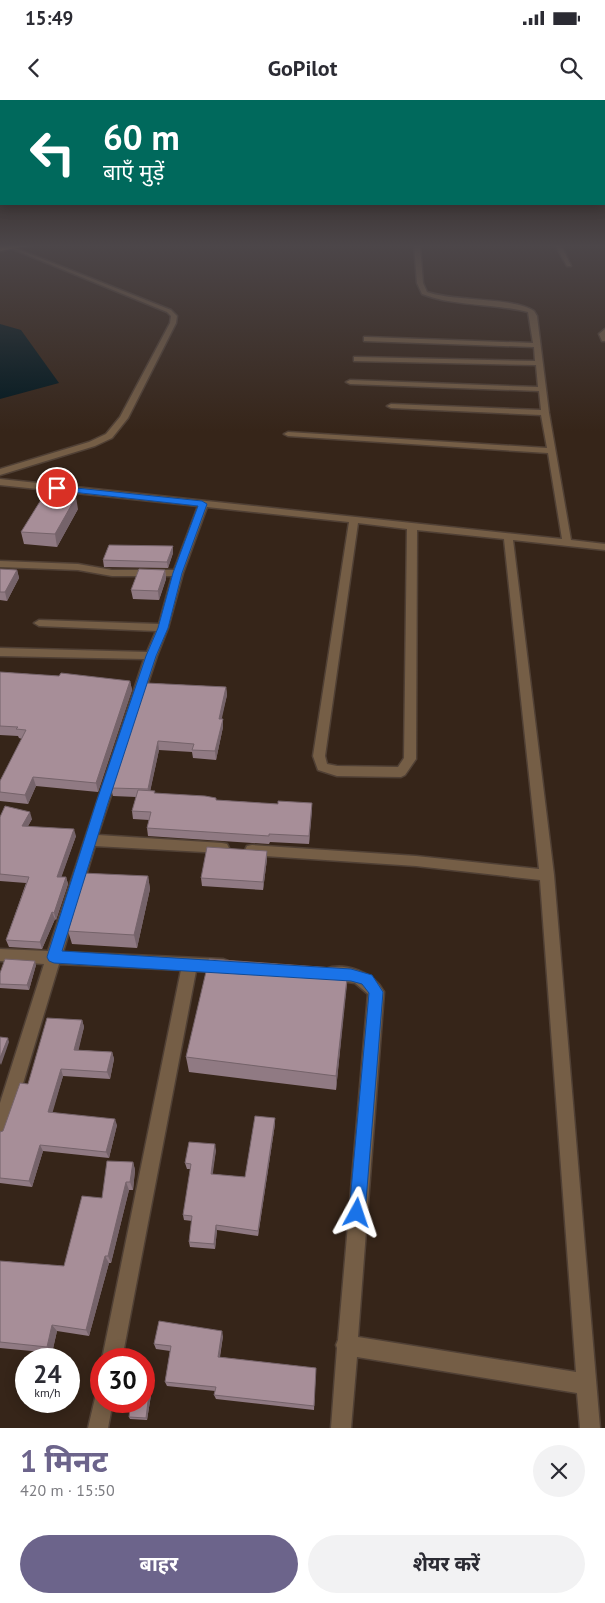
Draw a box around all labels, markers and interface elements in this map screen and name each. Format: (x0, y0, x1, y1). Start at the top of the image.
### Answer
text: 15:49 (25, 6, 73, 30)
icon: back (20, 54, 48, 82)
text: GoPilot (268, 54, 337, 82)
icon: search (557, 54, 585, 82)
text: 60 m (103, 114, 180, 160)
icon: left (20, 120, 85, 185)
text: बाएँ मुड़ें (103, 158, 164, 186)
pin (36, 467, 78, 509)
icon: arrive (43, 474, 71, 502)
position arrow (330, 1186, 382, 1238)
speed limit sign: 30 (90, 1348, 155, 1413)
text: 24 (33, 1358, 62, 1390)
text: km/h (34, 1385, 61, 1400)
text: 1 मिनट (20, 1441, 108, 1480)
button: close (533, 1445, 585, 1497)
text: 420 m · 15:50 (20, 1480, 115, 1500)
button: बाहर (20, 1535, 298, 1593)
button: शेयर करें (308, 1535, 585, 1593)

